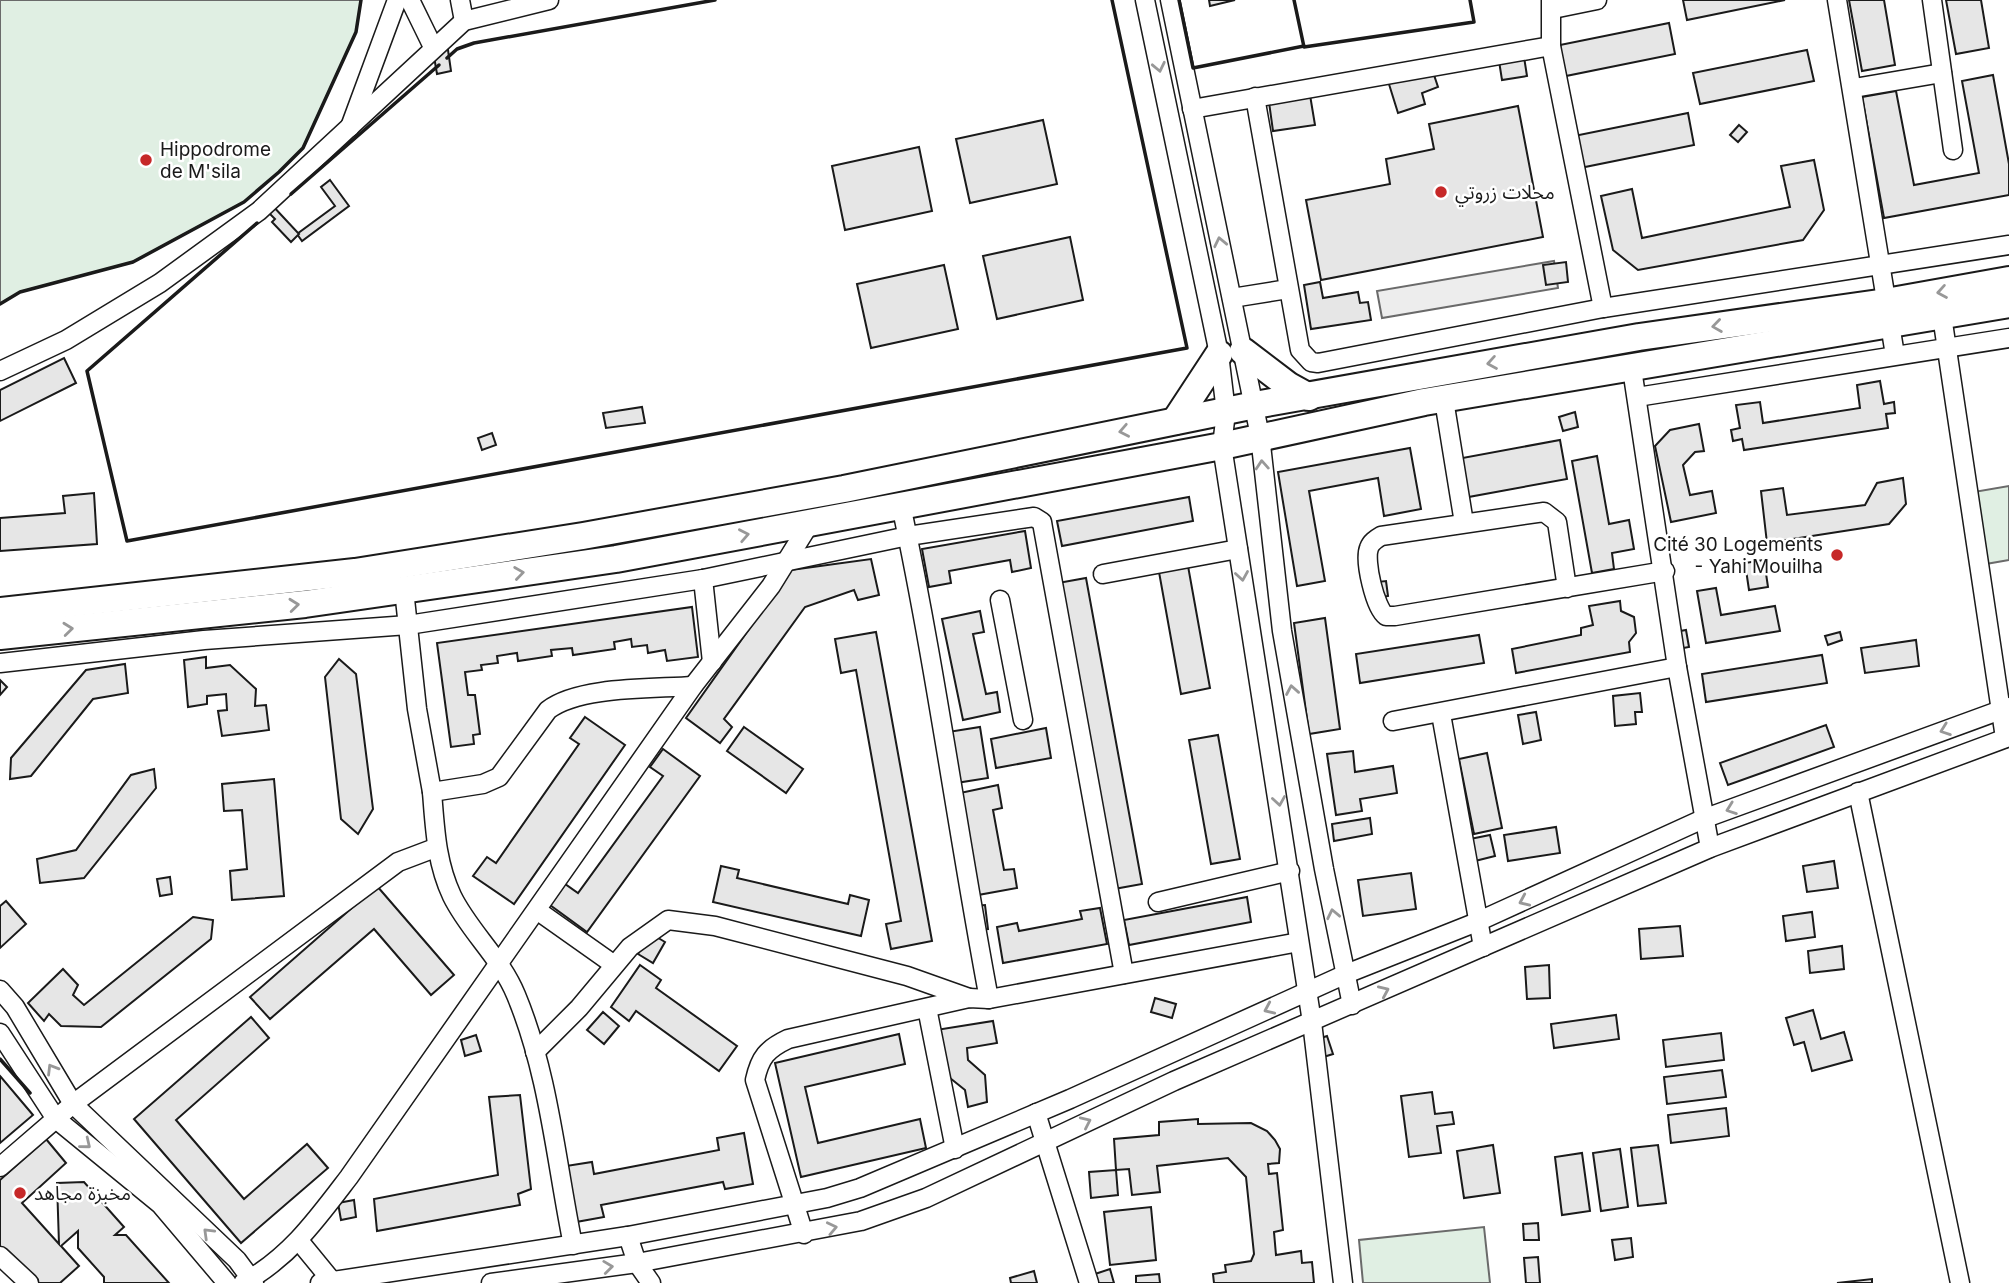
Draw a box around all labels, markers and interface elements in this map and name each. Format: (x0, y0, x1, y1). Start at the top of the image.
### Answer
one-way arrow (1151, 61, 1165, 73)
place label: Hippodrome de M'sila (160, 138, 271, 183)
marker: Hippodrome de M'sila (138, 152, 154, 168)
place label: محلات زروتي (1455, 181, 1555, 207)
marker: محلات زروتي (1433, 184, 1449, 200)
one-way arrow (1214, 236, 1228, 248)
one-way arrow (1936, 284, 1948, 299)
one-way arrow (1711, 318, 1723, 333)
one-way arrow (1487, 355, 1499, 370)
one-way arrow (1118, 423, 1130, 438)
one-way arrow (1255, 459, 1270, 470)
one-way arrow (738, 529, 750, 544)
place label: Cité 30 Logements - Yahi Mouilha (1653, 533, 1823, 578)
marker: Cité 30 Logements - Yahi Mouilha (1829, 547, 1845, 563)
one-way arrow (514, 566, 525, 581)
one-way arrow (1234, 570, 1249, 582)
one-way arrow (289, 598, 300, 613)
one-way arrow (63, 622, 74, 637)
one-way arrow (1285, 685, 1300, 696)
one-way arrow (1940, 722, 1952, 736)
one-way arrow (1271, 795, 1286, 807)
one-way arrow (1726, 801, 1738, 815)
one-way arrow (1518, 893, 1531, 907)
one-way arrow (1327, 908, 1342, 920)
one-way arrow (1377, 985, 1390, 999)
one-way arrow (1264, 1001, 1276, 1015)
one-way arrow (47, 1064, 60, 1077)
one-way arrow (1079, 1116, 1092, 1130)
one-way arrow (79, 1135, 91, 1148)
place label: مخبزة مجاهد (34, 1182, 131, 1205)
marker: مخبزة مجاهد (12, 1185, 28, 1201)
one-way arrow (826, 1221, 838, 1236)
one-way arrow (203, 1229, 216, 1241)
one-way arrow (602, 1259, 613, 1274)

